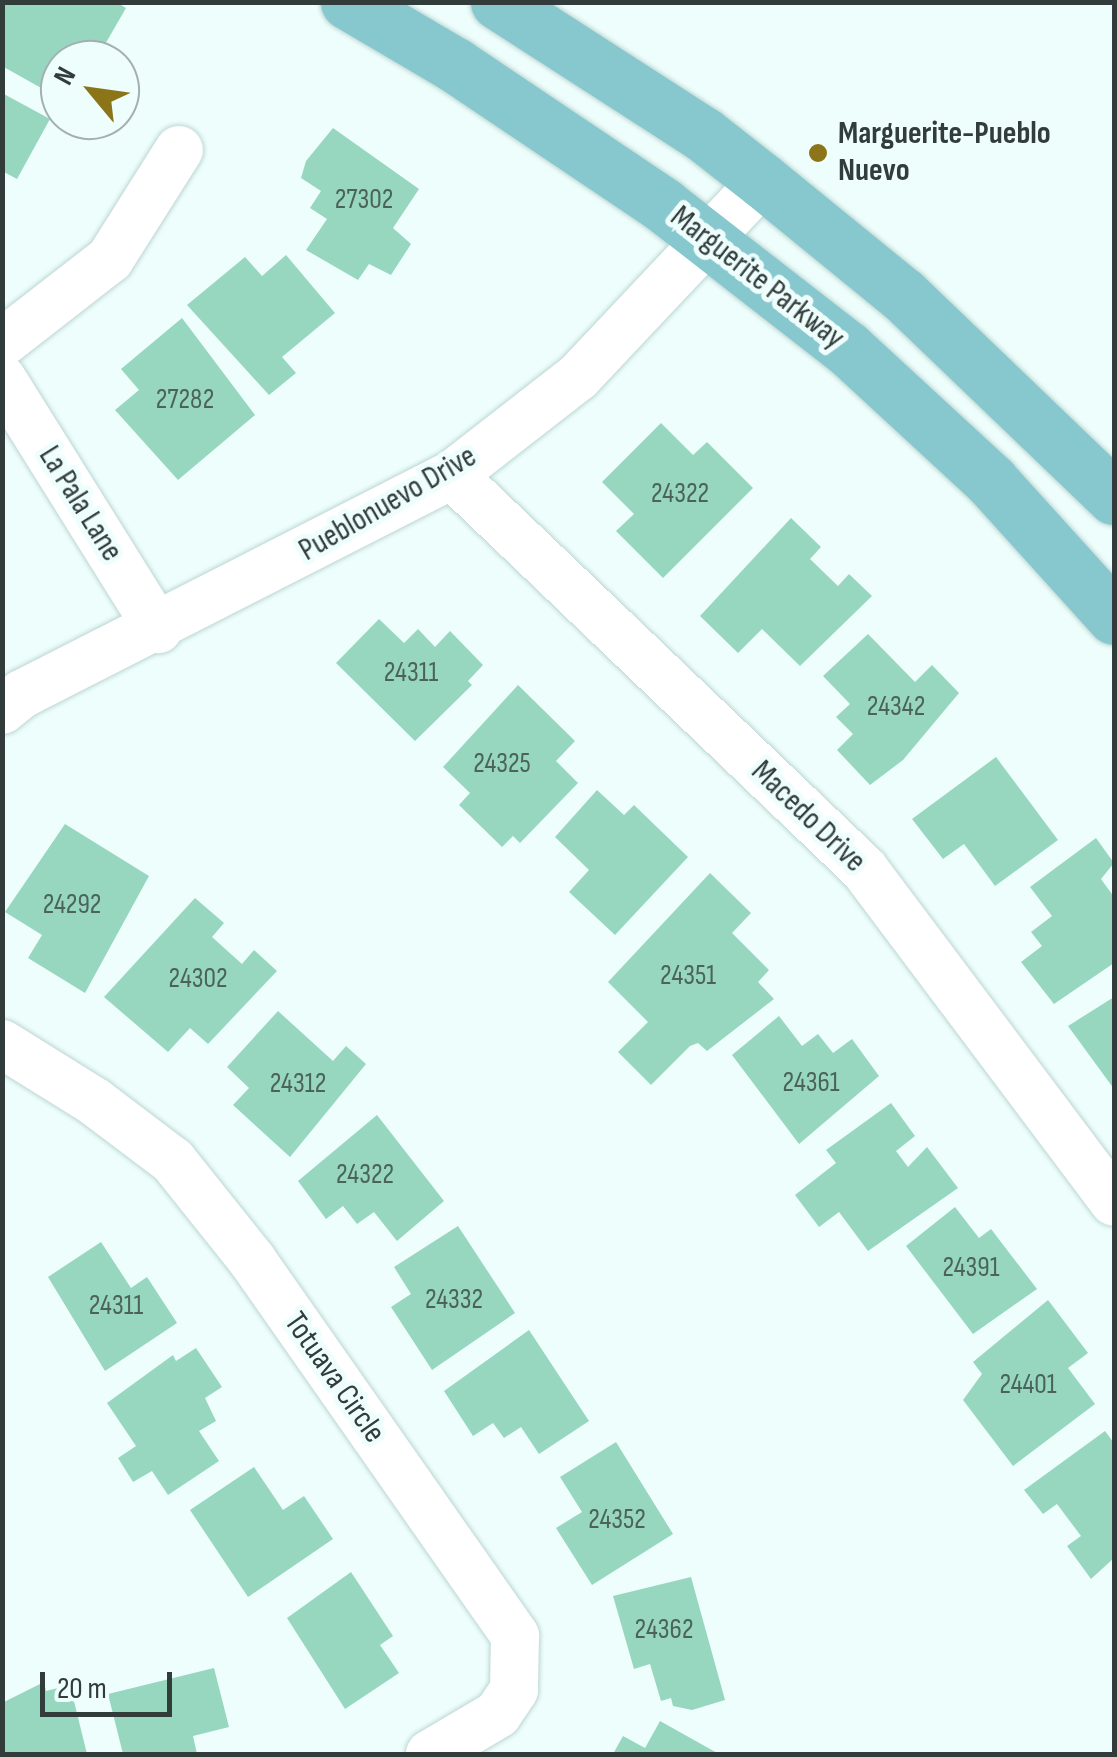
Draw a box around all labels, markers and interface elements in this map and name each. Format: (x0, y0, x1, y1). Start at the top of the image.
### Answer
north arrow (40, 40, 140, 140)
text: N (47, 62, 83, 91)
place label: Marguerite-Pueblo Nuevo (838, 116, 1051, 191)
marker: Marguerite-Pueblo Nuevo (807, 142, 829, 164)
house number: 27302 (335, 183, 393, 217)
street label: Marguerite Parkway (662, 198, 852, 358)
house number: 27282 (156, 383, 214, 417)
street label: Pueblonuevo Drive (293, 438, 483, 570)
street label: La Pala Lane (30, 439, 130, 569)
house number: 24322 (651, 477, 709, 511)
house number: 24311 (384, 656, 438, 690)
house number: 24342 (867, 690, 925, 724)
house number: 24325 (473, 747, 531, 781)
street label: Macedo Drive (743, 753, 873, 881)
house number: 24292 (43, 888, 101, 922)
house number: 24351 (660, 959, 716, 993)
house number: 24302 (169, 962, 227, 996)
house number: 24361 (783, 1066, 839, 1100)
house number: 24312 (270, 1067, 326, 1101)
house number: 24322 (336, 1158, 394, 1192)
house number: 24391 (942, 1251, 1000, 1285)
house number: 24332 (425, 1283, 483, 1317)
house number: 24311 (89, 1289, 143, 1323)
street label: Totuava Circle (275, 1305, 393, 1451)
house number: 24401 (999, 1368, 1057, 1402)
house number: 24352 (588, 1503, 646, 1537)
house number: 24362 (635, 1613, 693, 1647)
scale bar (45, 1652, 178, 1714)
text: 20 m (57, 1671, 107, 1707)

